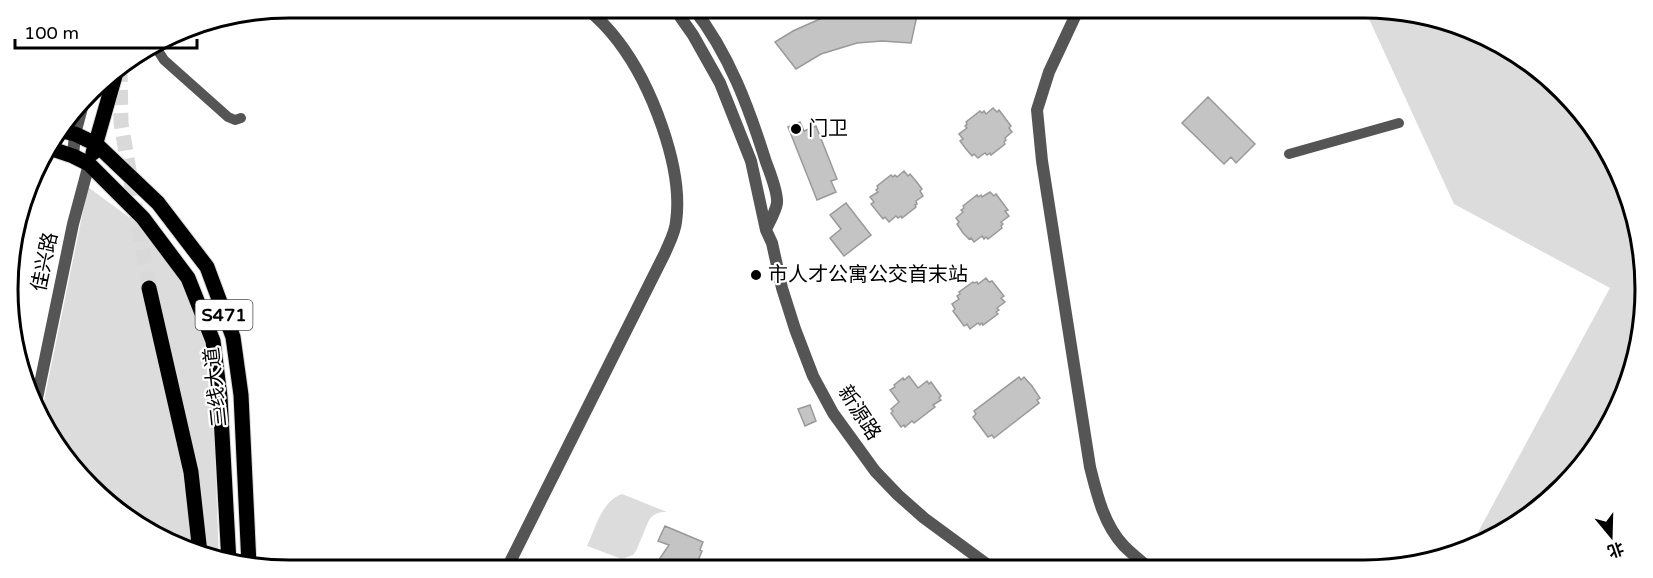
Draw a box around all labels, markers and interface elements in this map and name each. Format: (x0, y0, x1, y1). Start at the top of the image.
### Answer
scale bar (15, 12, 196, 50)
text: 100 m (24, 22, 79, 44)
place label: 门卫 (808, 117, 848, 141)
marker: 门卫 (789, 122, 803, 136)
street label: 佳兴路 (27, 230, 63, 294)
place label: 市人才公寓公交首末站 (768, 263, 968, 287)
marker: 市人才公寓公交首末站 (749, 268, 763, 282)
road number: S471 (196, 300, 252, 330)
street label: 三线大道 (200, 346, 232, 428)
street label: 新源路 (833, 381, 885, 445)
north arrow (1581, 506, 1641, 566)
text: 北 (1605, 537, 1626, 561)

